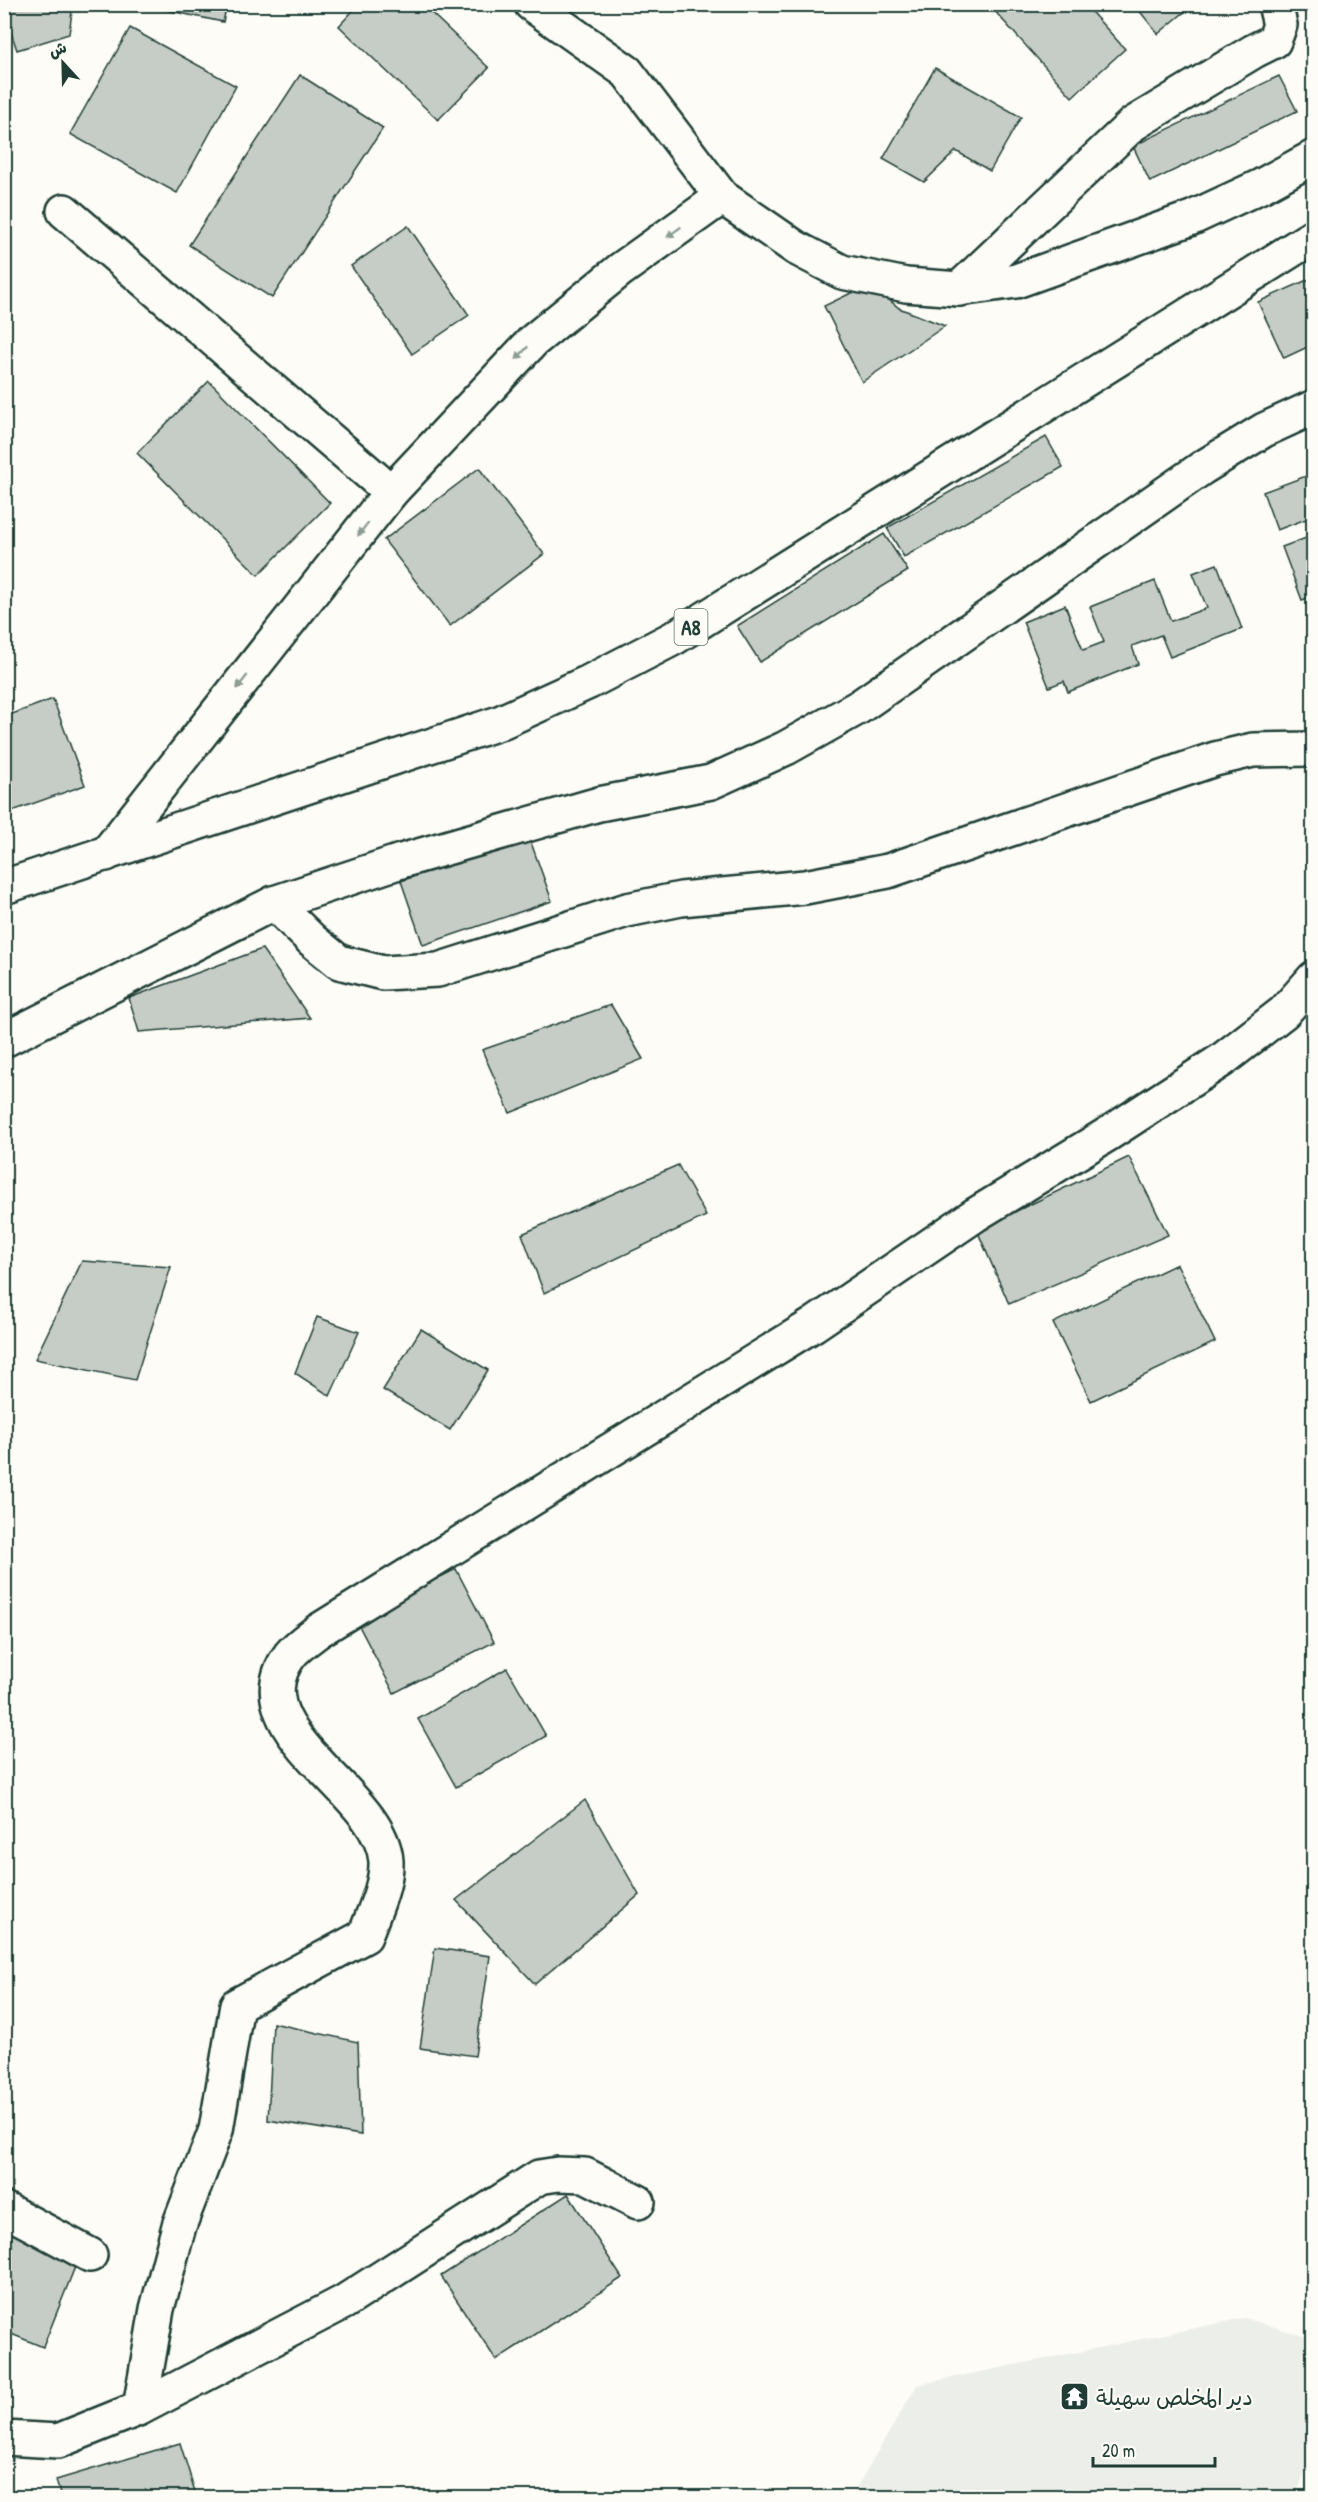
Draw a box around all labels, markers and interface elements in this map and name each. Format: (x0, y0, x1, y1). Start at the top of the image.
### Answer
north arrow (33, 33, 93, 93)
text: ش (45, 36, 70, 63)
one-way arrow (667, 225, 682, 237)
one-way arrow (516, 345, 529, 360)
one-way arrow (357, 521, 369, 536)
road number: A8 (674, 609, 708, 645)
one-way arrow (237, 674, 249, 689)
temple icon: دير المخلص سهيلة (1059, 2381, 1091, 2413)
place label: دير المخلص سهيلة (1096, 2382, 1253, 2412)
scale bar (1093, 2430, 1214, 2468)
text: 20 m (1102, 2438, 1135, 2463)

